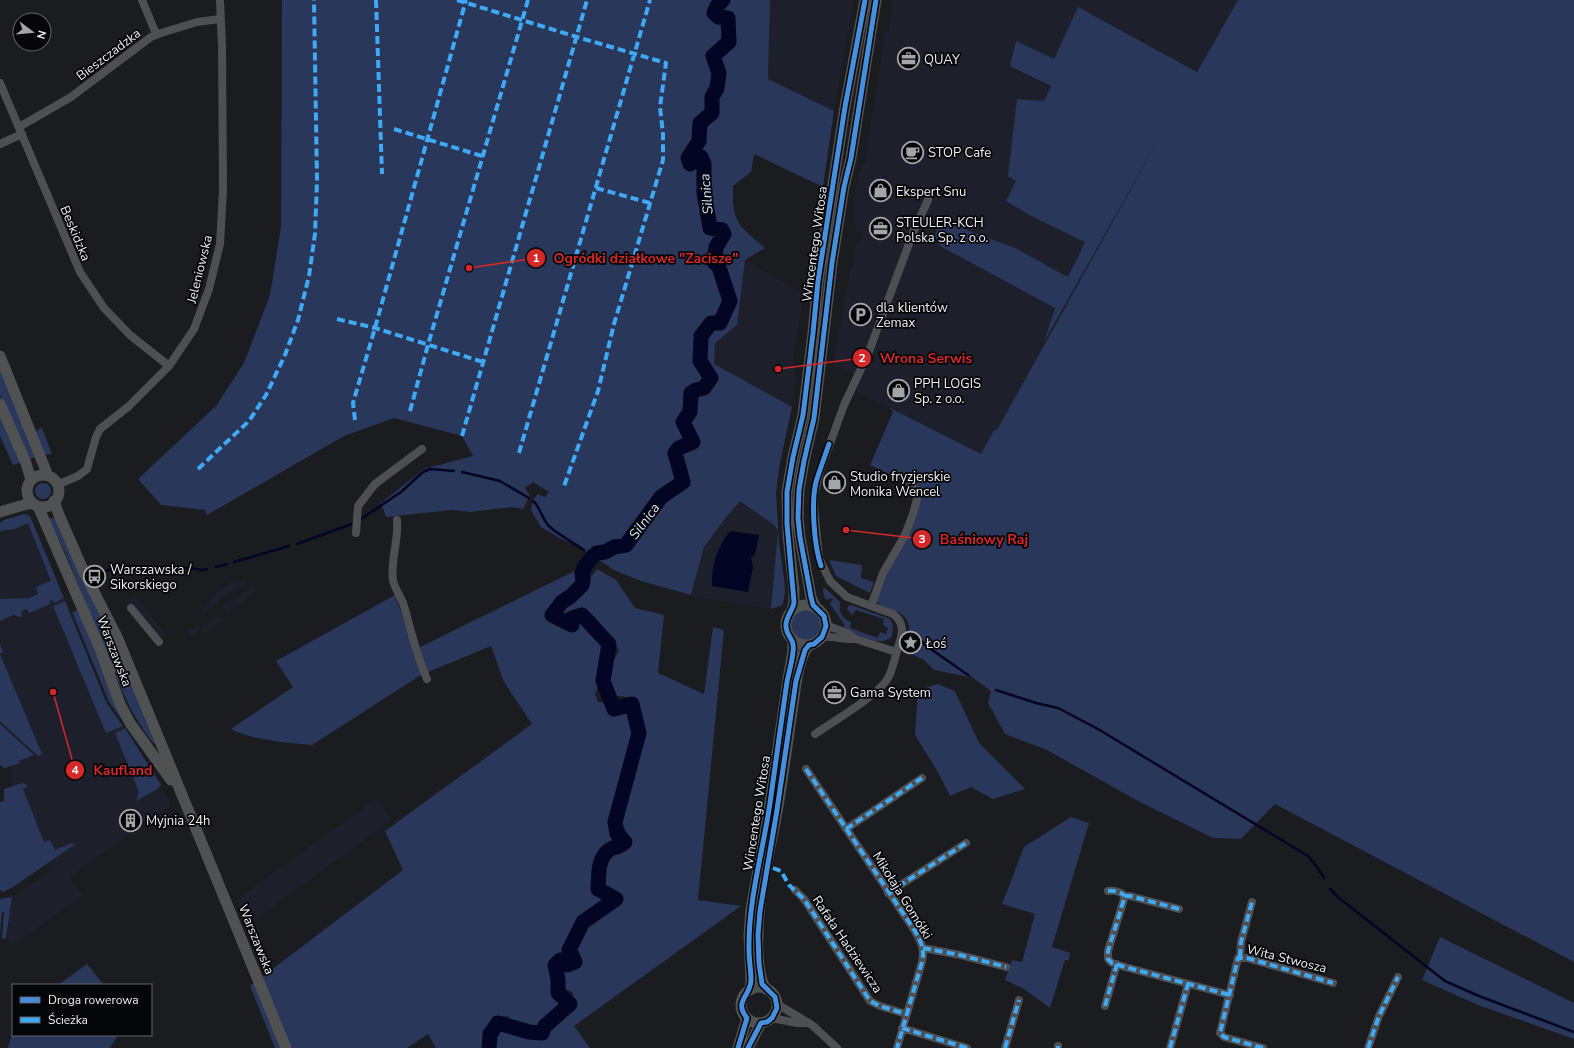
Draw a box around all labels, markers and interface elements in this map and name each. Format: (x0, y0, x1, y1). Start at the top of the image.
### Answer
north arrow (12, 12, 52, 52)
street label: Bieszczadzka (73, 25, 145, 85)
text: N (33, 29, 49, 41)
office icon: QUAY (895, 46, 921, 72)
place label: QUAY (924, 51, 960, 69)
cafe icon: STOP Cafe (900, 139, 926, 165)
place label: STOP Cafe (928, 144, 991, 162)
water label: Silnica (695, 173, 718, 215)
shop icon: Ekspert Snu (867, 178, 893, 204)
place label: Ekspert Snu (896, 183, 966, 201)
street label: Wincentego Witosa (798, 185, 832, 303)
street label: Beskidzka (55, 203, 95, 264)
place label: STEULER-KCH Polska Sp. z o.o. (896, 214, 988, 247)
office icon: STEULER-KCH Polska Sp. z o.o. (868, 216, 894, 242)
street label: Jeleniowska (183, 233, 217, 306)
callout: Ogródki działkowe "Zacisze" (526, 245, 747, 271)
text: Ogródki działkowe "Zacisze" (554, 249, 738, 268)
text: 1 (532, 250, 540, 266)
place label: dla klientów Zemax (876, 299, 948, 332)
parking icon: dla klientów Zemax (848, 301, 874, 327)
callout: Wrona Serwis (852, 345, 980, 371)
text: Wrona Serwis (880, 349, 972, 368)
text: 2 (858, 350, 866, 366)
place label: PPH LOGIS Sp. z o.o. (914, 375, 981, 408)
shop icon: PPH LOGIS Sp. z o.o. (885, 377, 911, 403)
place label: Studio fryzjerskie Monika Wencel (850, 468, 950, 501)
shop icon: Studio fryzjerskie Monika Wencel (821, 470, 847, 496)
water label: Silnica (624, 499, 664, 543)
callout: Baśniowy Raj (912, 526, 1036, 552)
text: Baśniowy Raj (940, 530, 1028, 549)
text: 3 (918, 531, 926, 547)
place label: Warszawska / Sikorskiego (110, 561, 192, 594)
bus stop icon: Warszawska / Sikorskiego (81, 563, 107, 589)
street label: Warszawska (92, 613, 136, 689)
place icon: Łoś (897, 630, 923, 656)
place label: Łoś (925, 635, 946, 653)
office icon: Gama System (821, 679, 847, 705)
place label: Gama System (850, 684, 931, 702)
street label: Wincentego Witosa (739, 754, 775, 872)
callout: Kaufland (65, 757, 160, 783)
text: Kaufland (94, 761, 152, 780)
text: 4 (71, 762, 79, 778)
building icon: Myjnia 24h (117, 807, 143, 833)
place label: Myjnia 24h (146, 812, 210, 830)
street label: Mikołaja Gomółki (868, 848, 936, 943)
street label: Rafała Hadziewicza (808, 892, 886, 997)
street label: Warszawska (234, 902, 278, 977)
street label: Wita Stwosza (1245, 940, 1329, 978)
legend (12, 984, 152, 1036)
text: Droga rowerowa (48, 992, 139, 1008)
text: Ścieżka (48, 1012, 88, 1028)

